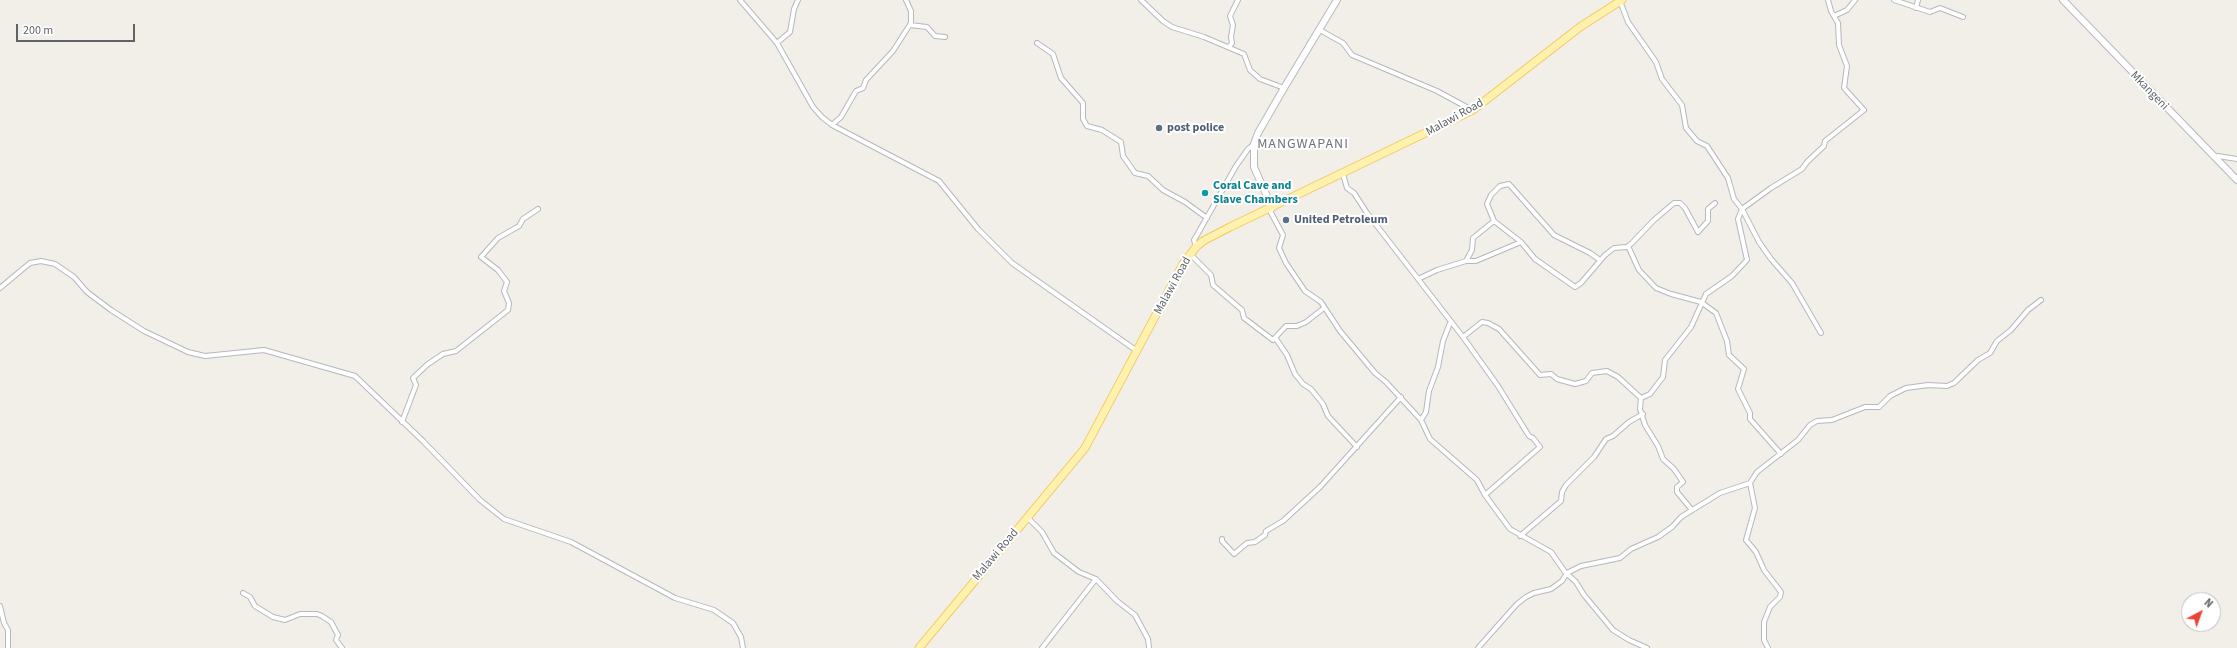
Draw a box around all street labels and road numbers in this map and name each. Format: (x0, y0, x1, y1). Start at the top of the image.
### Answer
street label: Mkangeni (2127, 69, 2171, 113)
street label: Malawi Road (1424, 96, 1486, 140)
street label: Malawi Road (1151, 255, 1195, 317)
street label: Malawi Road (970, 526, 1022, 584)

